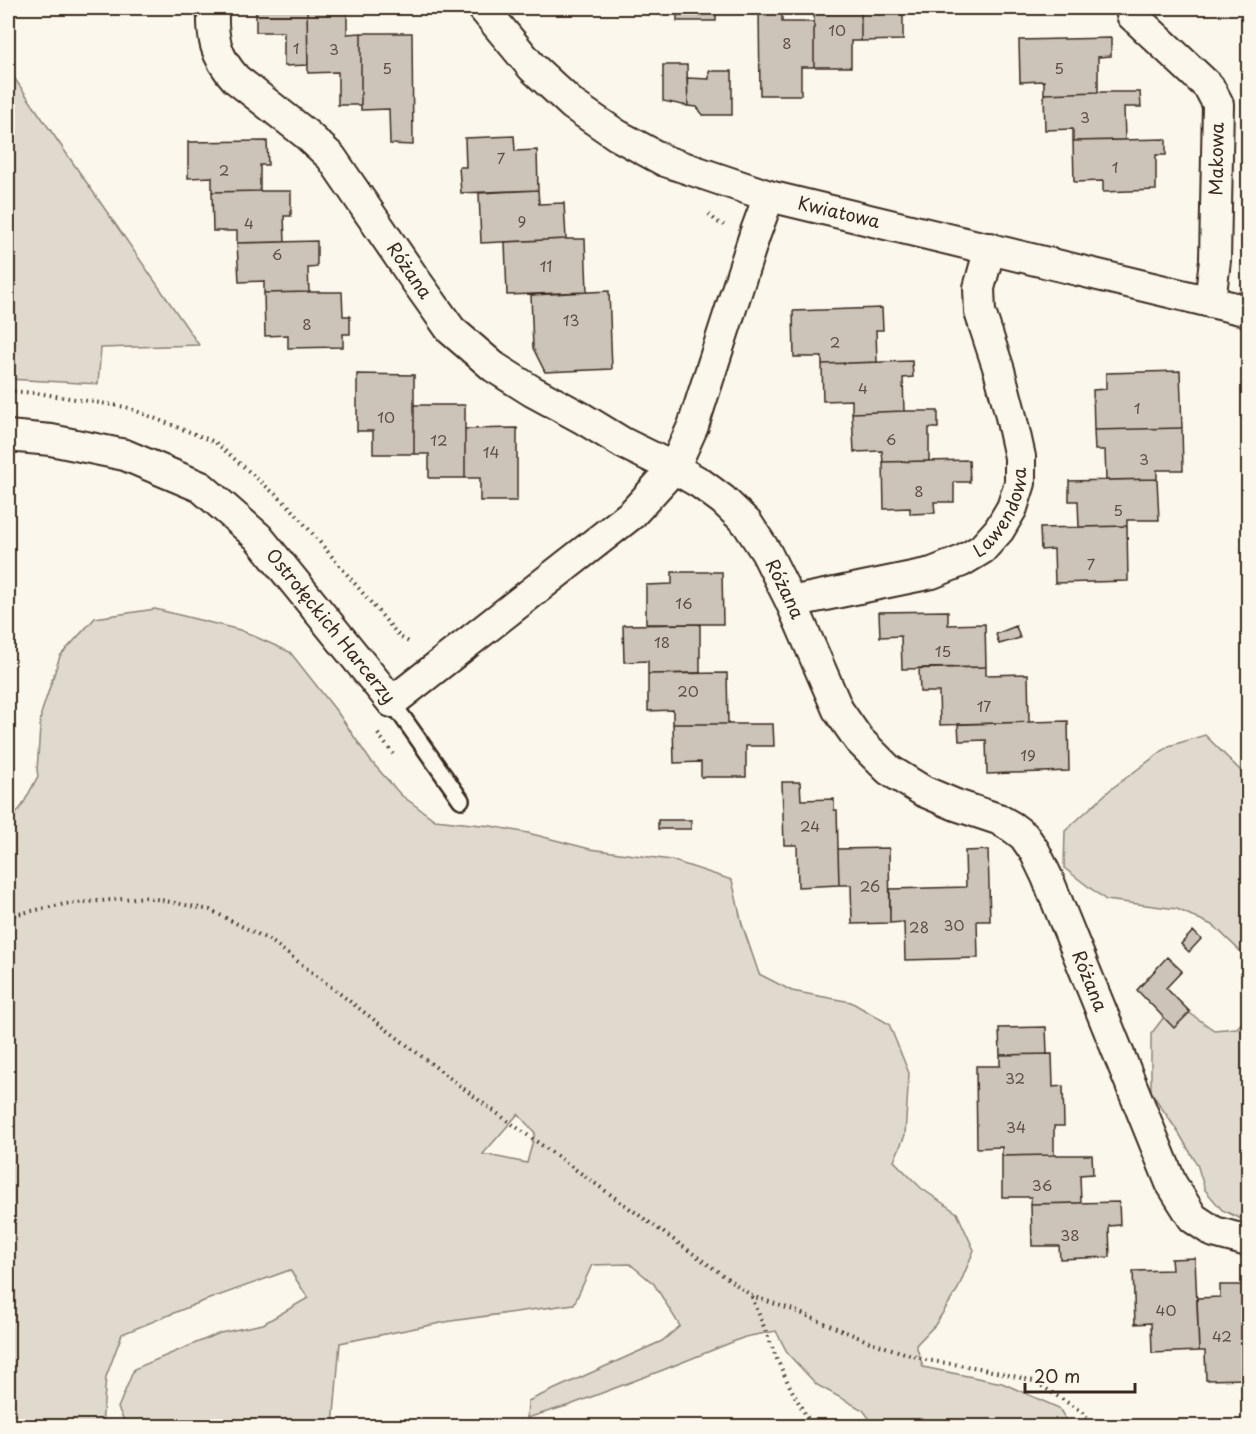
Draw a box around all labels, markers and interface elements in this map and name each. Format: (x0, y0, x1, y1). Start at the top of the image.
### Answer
house number: 10 (828, 18, 846, 41)
house number: 8 (782, 31, 792, 54)
house number: 1 (293, 36, 299, 59)
house number: 3 (329, 37, 339, 60)
house number: 5 (382, 56, 392, 79)
house number: 5 (1054, 56, 1064, 79)
house number: 3 (1080, 105, 1090, 128)
street label: Makowa (1201, 121, 1230, 196)
house number: 7 (497, 146, 506, 169)
house number: 1 (1112, 155, 1118, 178)
house number: 2 (219, 158, 229, 181)
street label: Kwiatowa (795, 188, 884, 234)
house number: 9 (518, 209, 526, 232)
house number: 4 (244, 211, 254, 234)
street label: Różana (381, 236, 440, 304)
house number: 6 (272, 242, 282, 265)
house number: 11 (540, 254, 552, 277)
house number: 13 (563, 308, 579, 331)
house number: 8 (302, 312, 312, 335)
house number: 2 (830, 330, 840, 353)
house number: 4 (858, 376, 868, 399)
house number: 1 (1134, 396, 1140, 419)
house number: 10 (377, 405, 395, 428)
house number: 6 (886, 427, 896, 450)
house number: 12 (430, 428, 448, 451)
house number: 14 (483, 440, 499, 463)
house number: 3 (1139, 447, 1149, 470)
street label: Lawendowa (968, 467, 1033, 563)
house number: 8 (914, 479, 924, 502)
house number: 5 (1113, 498, 1123, 521)
street label: Ostrołęckich Harcerzy (260, 542, 403, 709)
house number: 7 (1087, 552, 1096, 575)
street label: Różana (760, 554, 812, 623)
house number: 16 (675, 591, 693, 614)
house number: 18 (654, 630, 670, 653)
house number: 15 (935, 639, 951, 662)
house number: 20 (677, 679, 699, 702)
house number: 17 (977, 694, 991, 717)
house number: 19 (1020, 743, 1036, 766)
house number: 24 (800, 814, 820, 837)
house number: 26 (860, 874, 880, 897)
house number: 30 (944, 913, 964, 936)
house number: 28 (909, 915, 929, 938)
street label: Różana (1066, 946, 1115, 1016)
house number: 32 (1005, 1066, 1025, 1089)
house number: 34 (1006, 1115, 1026, 1138)
house number: 36 (1032, 1173, 1052, 1196)
house number: 38 (1060, 1223, 1080, 1246)
house number: 40 (1156, 1298, 1176, 1321)
house number: 42 (1212, 1324, 1232, 1347)
scale bar (1025, 1356, 1134, 1394)
text: 20 m (1034, 1362, 1080, 1389)

